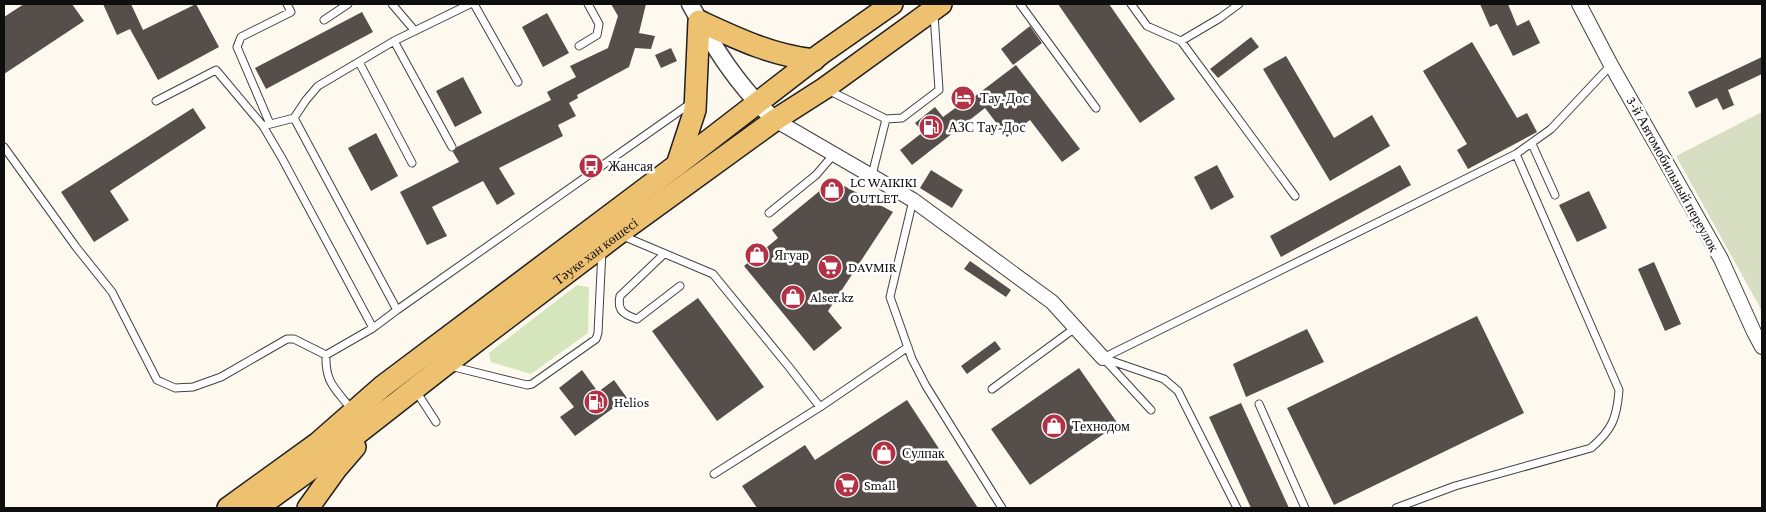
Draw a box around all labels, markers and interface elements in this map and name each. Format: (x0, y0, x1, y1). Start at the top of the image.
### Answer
hotel icon: Тау-Дос (950, 85, 976, 111)
place label: Тау-Дос (980, 90, 1029, 106)
street label: 3-й Автомобильный переулок (1623, 93, 1723, 255)
fuel station icon: АЗС Тау-Дос (918, 114, 944, 140)
place label: АЗС Тау-Дос (948, 119, 1026, 135)
bus stop icon: Жансая (578, 153, 604, 179)
place label: Жансая (608, 158, 654, 174)
place label: LC WAIKIKI OUTLET (850, 174, 917, 206)
shop icon: LC WAIKIKI OUTLET (819, 177, 845, 203)
street label: Тәуке хан көшесі (550, 214, 641, 288)
shop icon: Ягуар (744, 242, 770, 268)
place label: Ягуар (774, 247, 809, 263)
supermarket icon: DAVMIR (817, 254, 843, 280)
place label: DAVMIR (848, 259, 897, 275)
shop icon: Alser.kz (780, 284, 806, 310)
place label: Alser.kz (810, 289, 854, 305)
fuel station icon: Helios (583, 389, 609, 415)
place label: Helios (614, 394, 649, 410)
shop icon: Технодом (1041, 413, 1067, 439)
place label: Технодом (1072, 418, 1130, 434)
shop icon: Сулпак (871, 440, 897, 466)
place label: Сулпак (902, 445, 945, 461)
supermarket icon: Small (834, 472, 860, 498)
place label: Small (864, 477, 896, 493)

